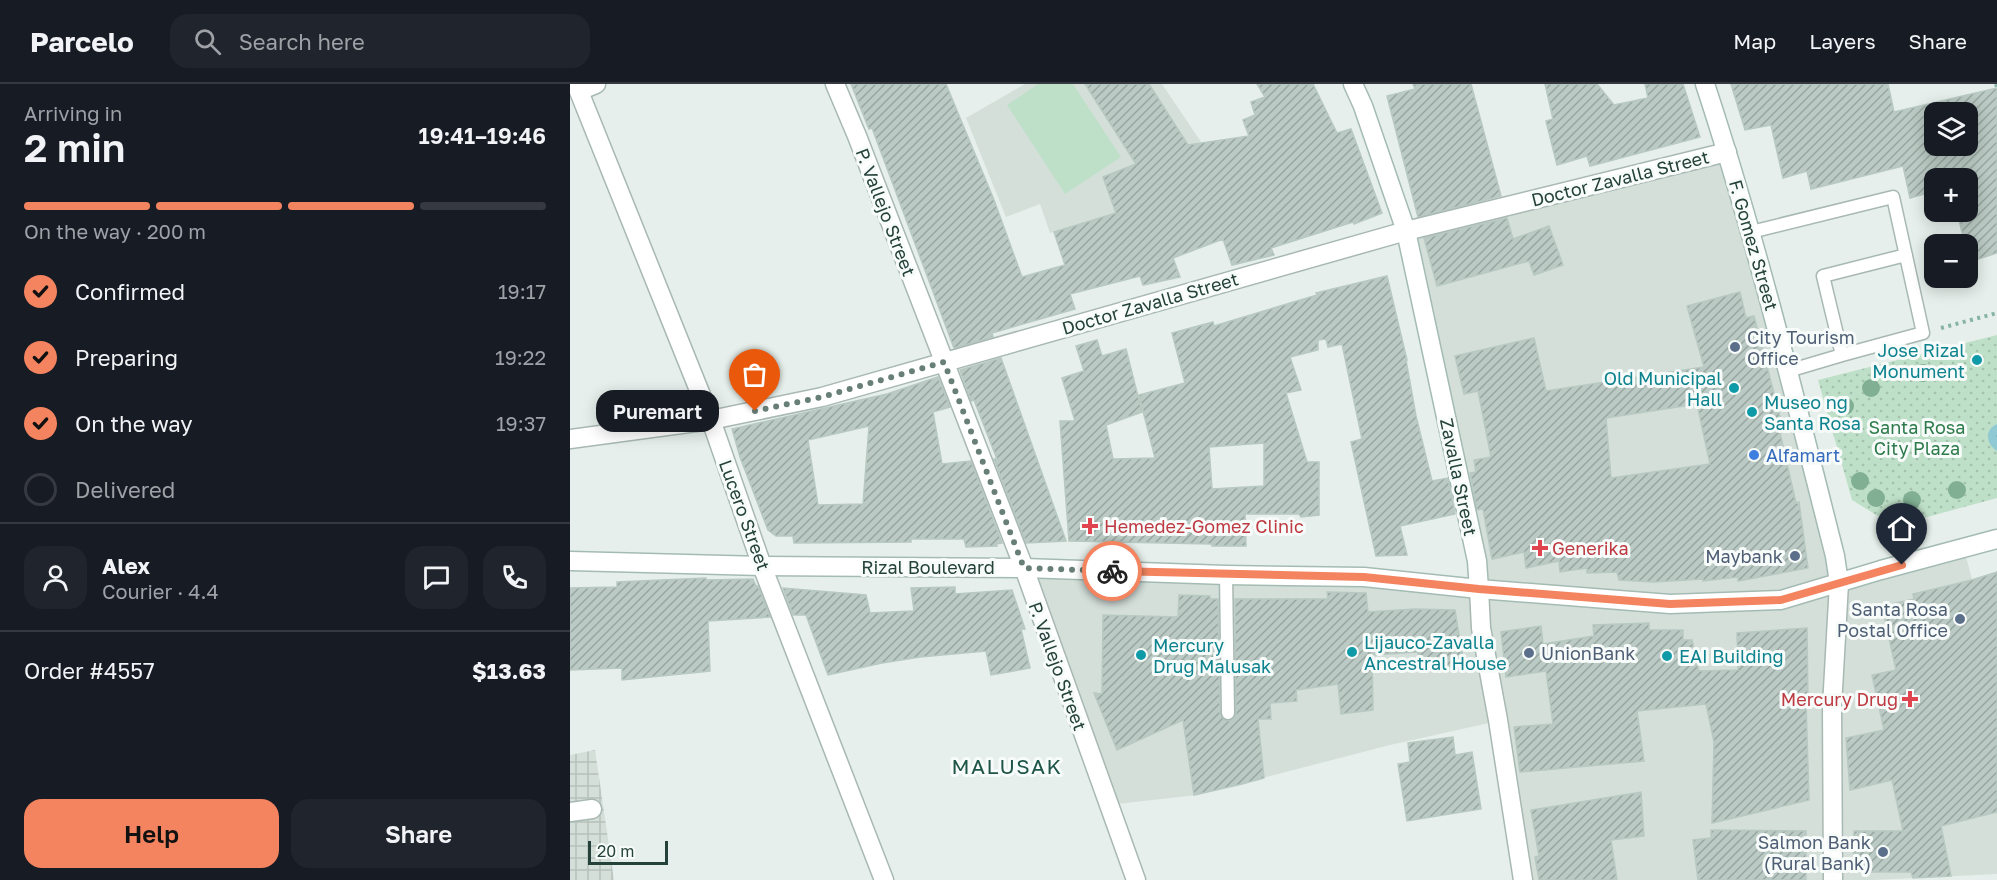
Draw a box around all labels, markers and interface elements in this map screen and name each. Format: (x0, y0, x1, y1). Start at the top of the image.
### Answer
search box (170, 14, 590, 68)
text: Parcelo (30, 25, 134, 58)
icon: search (191, 25, 224, 58)
text: Search here (239, 28, 365, 55)
text: Map (1733, 28, 1776, 54)
text: Layers (1809, 28, 1876, 54)
text: Share (1909, 28, 1967, 54)
text: Arriving in (24, 101, 122, 125)
map controls (1924, 102, 1978, 288)
button: layers (1924, 102, 1978, 156)
text: 19:41–19:46 (419, 122, 546, 149)
text: 2 min (24, 124, 125, 171)
street label: P. Vallejo Street (851, 145, 921, 279)
street label: Doctor Zavalla Street (1529, 145, 1711, 211)
button: + (1924, 168, 1978, 222)
street label: F. Gomez Street (1725, 177, 1783, 313)
text: On the way · 200 m (24, 219, 206, 243)
button: − (1924, 234, 1978, 288)
street label: Doctor Zavalla Street (1059, 267, 1241, 339)
icon: check (24, 275, 57, 308)
text: Confirmed (75, 278, 185, 305)
text: 19:17 (498, 279, 546, 303)
place label: City Tourism Office (1747, 326, 1855, 369)
place label: Jose Rizal Monument (1872, 339, 1965, 382)
marker: City Tourism Office (1728, 340, 1742, 354)
icon: check (24, 341, 57, 374)
text: Preparing (75, 344, 178, 371)
text: 19:22 (495, 345, 546, 369)
pin (729, 349, 780, 411)
marker: Jose Rizal Monument (1970, 353, 1984, 367)
icon: bag (738, 358, 771, 391)
place label: Old Municipal Hall (1604, 367, 1722, 410)
marker: Old Municipal Hall (1727, 381, 1741, 395)
callout: Puremart (596, 390, 719, 432)
place label: Museo ng Santa Rosa (1764, 391, 1861, 434)
text: Puremart (613, 399, 702, 423)
marker: Museo ng Santa Rosa (1745, 405, 1759, 419)
icon: check (24, 407, 57, 440)
text: On the way (75, 410, 193, 437)
text: 19:37 (496, 411, 546, 435)
street label: Zavalla Street (1436, 416, 1482, 538)
park label: Santa Rosa City Plaza (1868, 416, 1966, 459)
place label: Alfamart (1766, 444, 1840, 466)
marker: Alfamart (1747, 448, 1761, 462)
street label: Lucero Street (715, 457, 775, 573)
text: Delivered (75, 476, 175, 503)
pin (1876, 503, 1927, 565)
icon: home (1885, 512, 1918, 545)
place label: Hemedez-Gomez Clinic (1104, 515, 1304, 537)
marker: Hemedez-Gomez Clinic (1081, 517, 1099, 535)
place label: Generika (1552, 537, 1629, 559)
courier (1082, 541, 1142, 601)
marker: Generika (1533, 541, 1547, 555)
place label: Maybank (1705, 545, 1783, 567)
button: person (24, 546, 87, 609)
button: chat (405, 546, 468, 609)
button: phone (483, 546, 546, 609)
marker: Maybank (1788, 549, 1802, 563)
text: Alex (102, 552, 150, 579)
icon: bike (1096, 555, 1129, 588)
street label: Rizal Boulevard (861, 556, 995, 578)
text: Courier · 4.4 (102, 579, 219, 603)
place label: Santa Rosa Postal Office (1837, 598, 1948, 641)
street label: P. Vallejo Street (1024, 599, 1092, 733)
marker: Santa Rosa Postal Office (1953, 612, 1967, 626)
place label: Lijauco-Zavalla Ancestral House (1364, 631, 1507, 674)
place label: Mercury Drug Malusak (1153, 634, 1271, 677)
place label: UnionBank (1541, 642, 1635, 664)
marker: Lijauco-Zavalla Ancestral House (1345, 645, 1359, 659)
place label: EAI Building (1679, 645, 1784, 667)
marker: UnionBank (1522, 646, 1536, 660)
marker: Mercury Drug Malusak (1134, 648, 1148, 662)
marker: EAI Building (1660, 649, 1674, 663)
text: Order #4557 (24, 657, 155, 684)
text: $13.63 (472, 657, 546, 684)
place label: Mercury Drug (1781, 688, 1898, 710)
marker: Mercury Drug (1903, 692, 1917, 706)
district label: MALUSAK (951, 753, 1063, 779)
button: Help (24, 799, 279, 868)
button: Share (291, 799, 546, 868)
place label: Salmon Bank (Rural Bank) (1758, 831, 1871, 874)
scale bar (588, 838, 668, 866)
text: 20 m (597, 841, 634, 861)
marker: Salmon Bank (Rural Bank) (1876, 845, 1890, 859)

